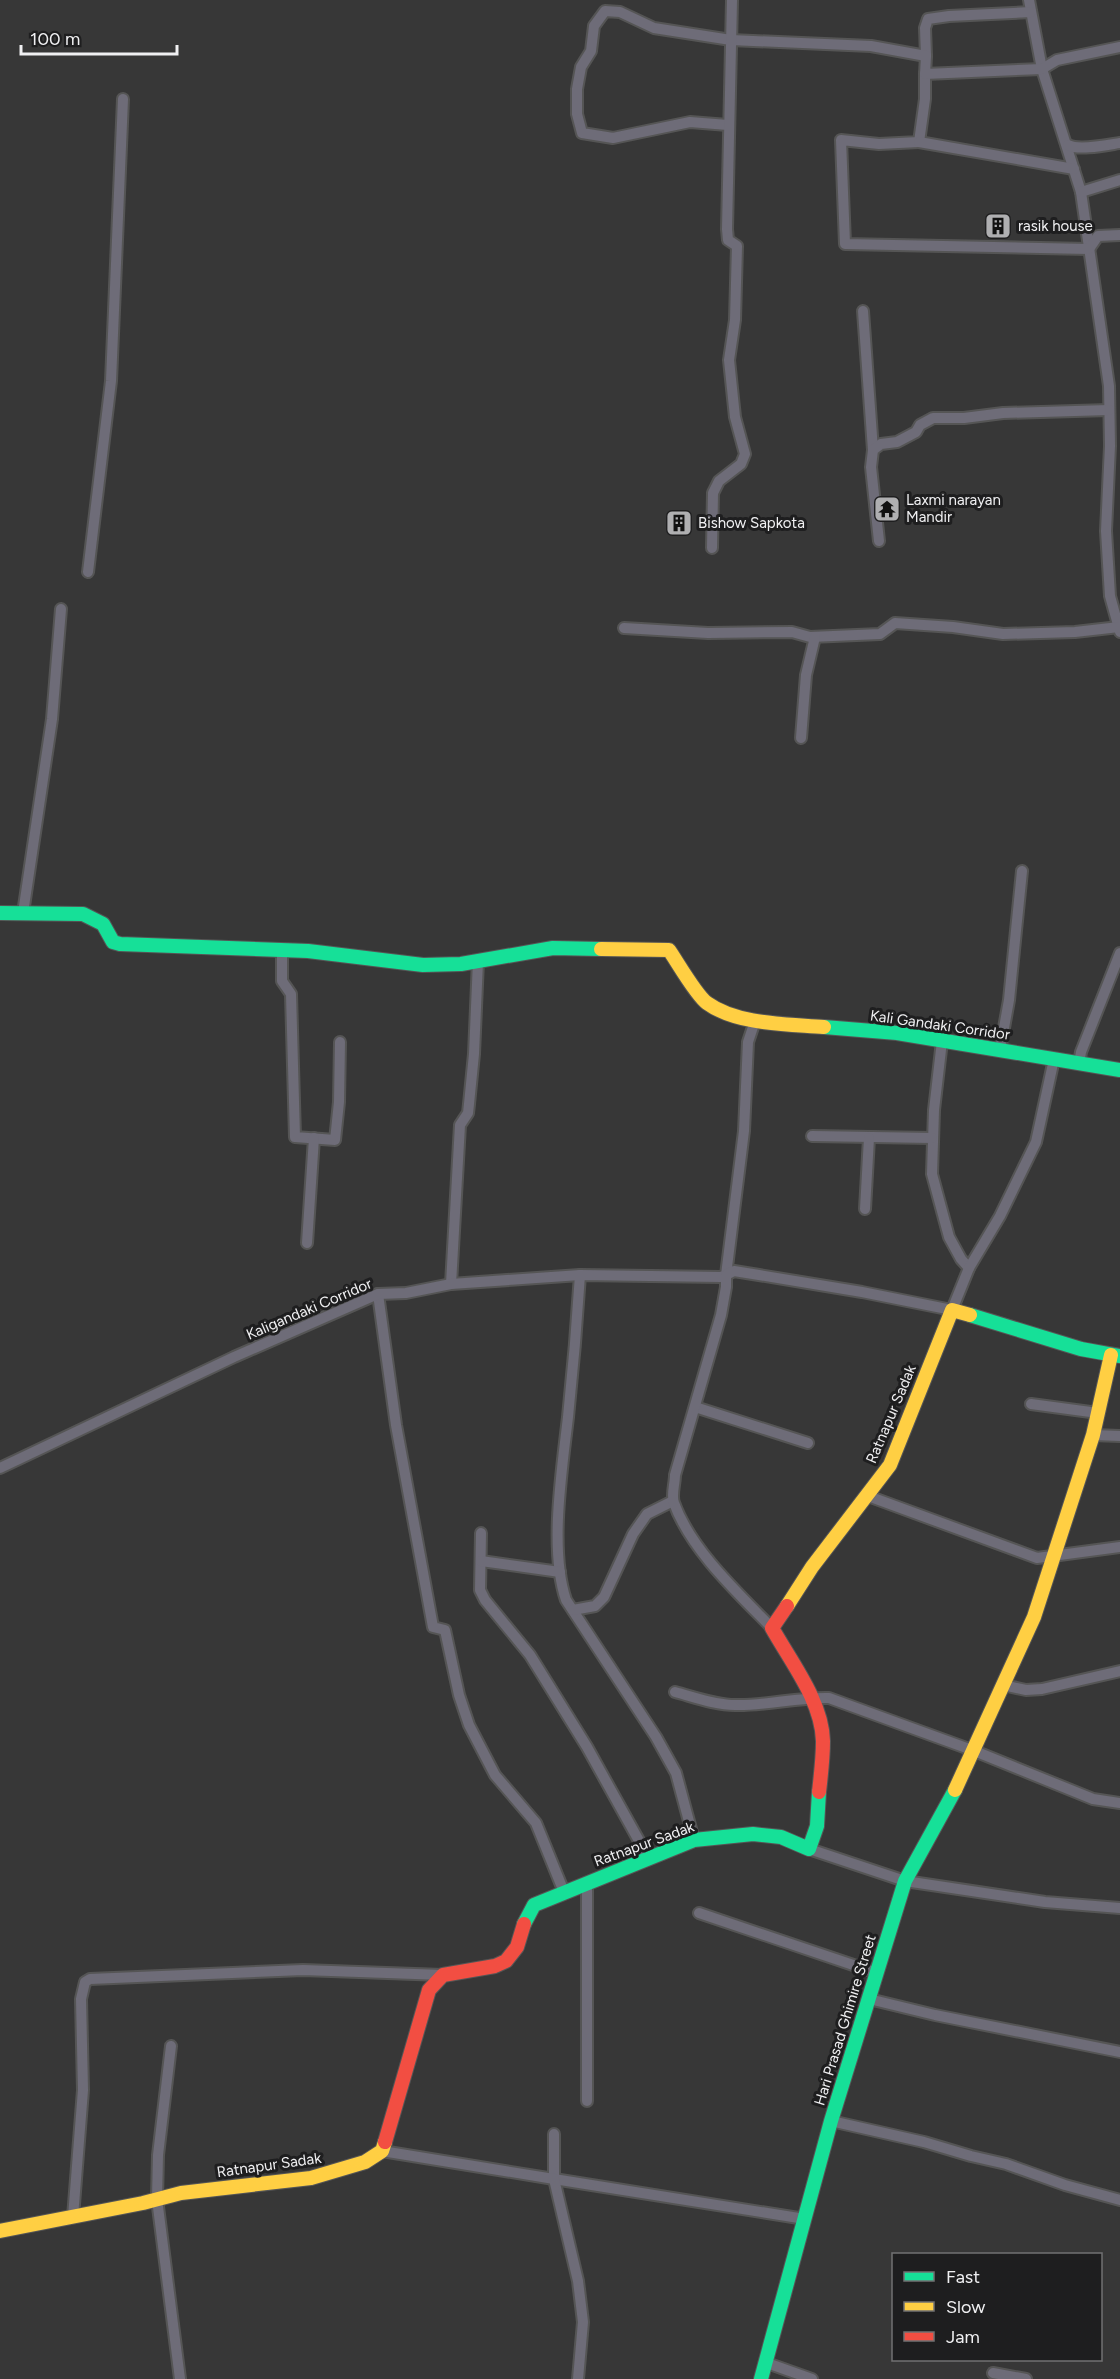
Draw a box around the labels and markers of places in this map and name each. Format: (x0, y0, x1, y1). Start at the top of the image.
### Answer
building icon: rasik house (983, 211, 1013, 241)
place label: rasik house (1018, 217, 1093, 235)
place label: Laxmi narayan Mandir (906, 491, 1001, 526)
temple icon: Laxmi narayan Mandir (872, 494, 902, 524)
building icon: Bishow Sapkota (664, 508, 694, 538)
place label: Bishow Sapkota (698, 514, 805, 532)

